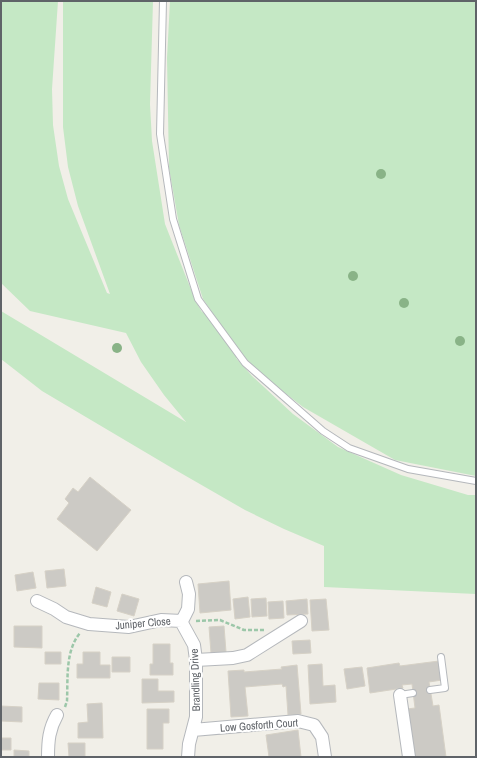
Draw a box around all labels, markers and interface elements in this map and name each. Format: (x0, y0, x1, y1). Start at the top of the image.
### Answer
street label: Juniper Close (115, 614, 171, 632)
street label: Brandling Drive (187, 648, 203, 712)
street label: Low Gosforth Court (219, 715, 299, 735)

